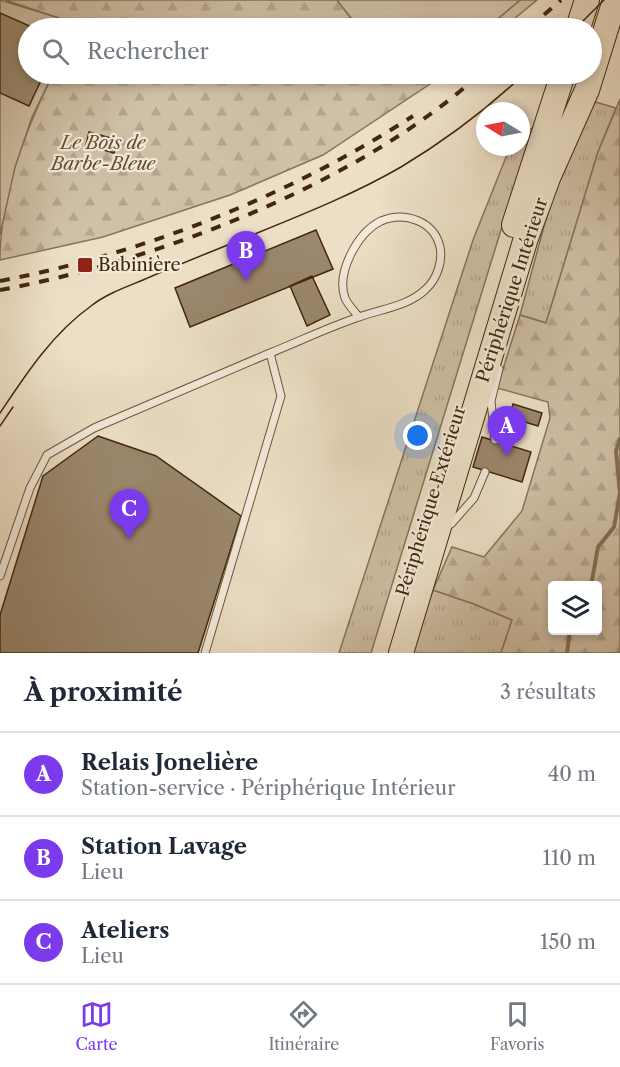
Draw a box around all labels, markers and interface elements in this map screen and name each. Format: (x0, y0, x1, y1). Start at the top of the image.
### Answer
search box (18, 18, 602, 84)
icon: search (39, 35, 72, 68)
text: Rechercher (87, 38, 209, 65)
north arrow (476, 102, 530, 156)
park label: Le Bois de Barbe-Bleue (49, 132, 156, 175)
street label: Périphérique Intérieur (472, 194, 552, 385)
pin: B (226, 232, 266, 281)
place label: Babinière (98, 254, 181, 276)
marker: Babinière (76, 256, 94, 274)
street label: Périphérique Extérieur (392, 403, 471, 599)
pin: A (488, 406, 526, 456)
your location (403, 421, 432, 450)
pin: C (110, 490, 148, 539)
map controls (548, 581, 602, 635)
button: layers (548, 581, 602, 635)
text: À proximité (24, 676, 183, 708)
text: 3 résultats (500, 680, 596, 704)
text: Relais Jonelière (81, 749, 258, 776)
text: A (36, 762, 51, 786)
text: 40 m (548, 762, 596, 786)
text: Station-service · Périphérique Intérieur (81, 776, 456, 800)
text: Station Lavage (81, 833, 247, 860)
text: B (36, 846, 51, 870)
text: 110 m (543, 846, 596, 870)
text: Lieu (81, 860, 124, 884)
text: Ateliers (81, 917, 169, 944)
text: C (35, 930, 52, 954)
text: 150 m (540, 930, 596, 954)
text: Lieu (81, 944, 124, 968)
tab: Carte (75, 998, 118, 1054)
tab: Itinéraire (268, 998, 339, 1054)
tab: Favoris (490, 998, 545, 1054)

